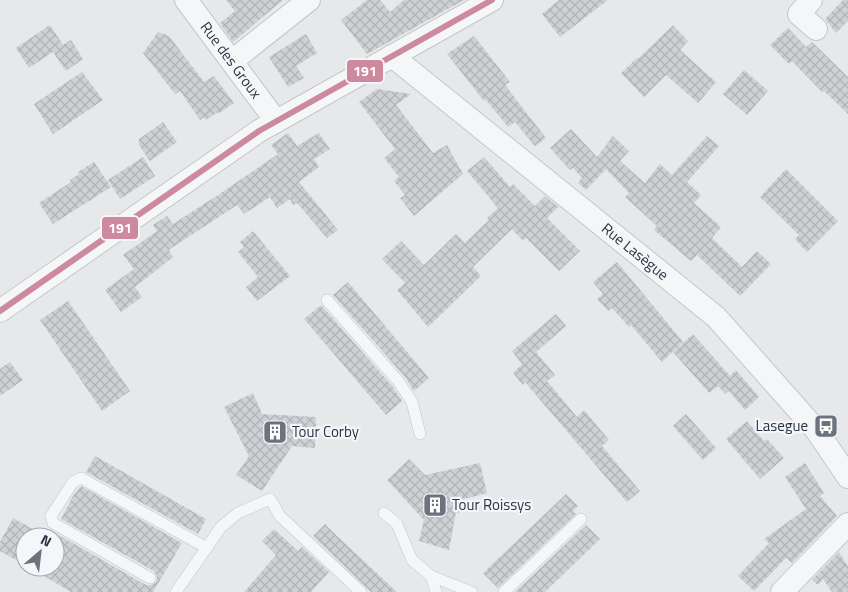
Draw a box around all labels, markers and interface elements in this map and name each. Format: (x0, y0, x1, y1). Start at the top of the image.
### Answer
street label: Rue des Groux (195, 17, 268, 103)
line badge: 191 (346, 59, 384, 83)
text: 191 (353, 60, 377, 81)
line badge: 191 (101, 216, 139, 240)
text: 191 (108, 217, 132, 238)
street label: Rue Lasègue (597, 217, 674, 286)
bus stop icon: Lasegue (813, 413, 839, 439)
place label: Lasegue (755, 414, 808, 437)
building icon: Tour Corby (262, 419, 288, 445)
place label: Tour Corby (292, 420, 359, 443)
building icon: Tour Roissys (422, 492, 448, 518)
place label: Tour Roissys (452, 493, 531, 516)
north arrow (15, 527, 65, 577)
text: N (37, 529, 56, 552)

